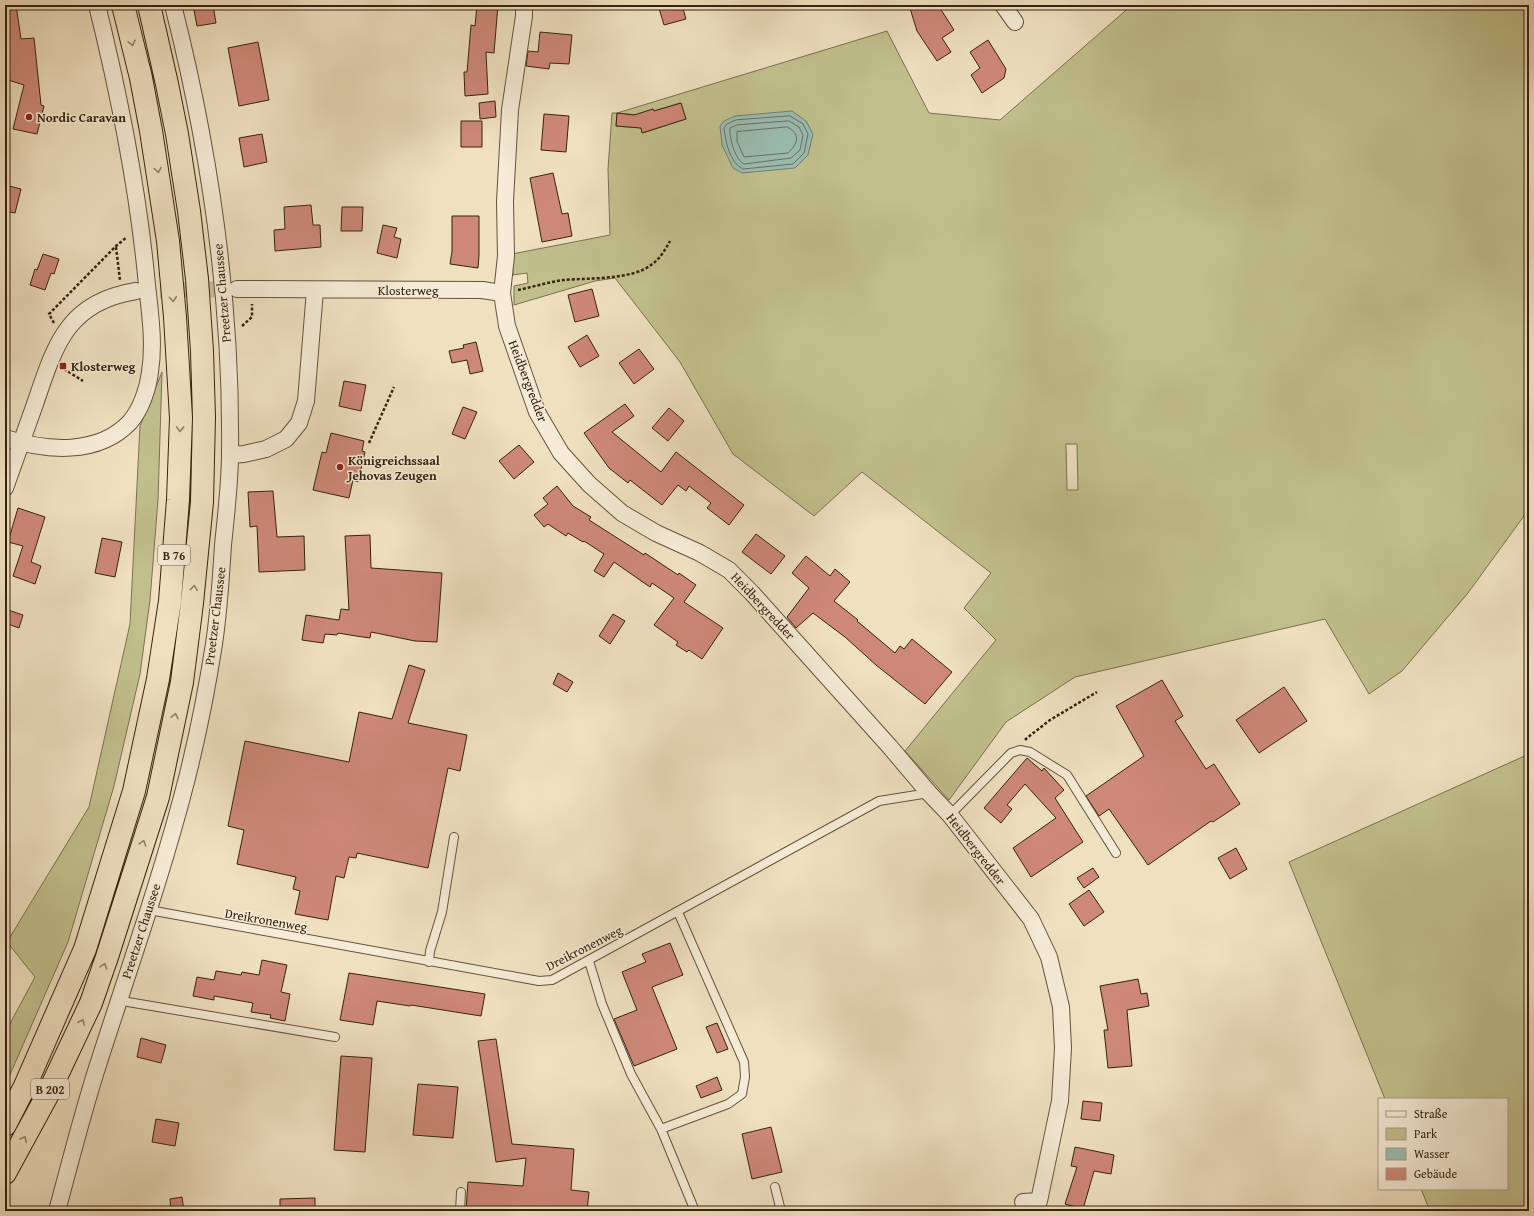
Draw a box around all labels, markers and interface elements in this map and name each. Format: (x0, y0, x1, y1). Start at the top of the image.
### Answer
one-way arrow (128, 40, 136, 46)
place label: Nordic Caravan (37, 108, 126, 127)
marker: Nordic Caravan (24, 112, 34, 122)
one-way arrow (153, 167, 161, 173)
street label: Preetzer Chaussee (208, 243, 236, 343)
street label: Klosterweg (378, 281, 439, 300)
one-way arrow (169, 296, 178, 302)
street label: Heidbergredder (504, 337, 553, 425)
place label: Klosterweg (71, 357, 136, 376)
marker: Klosterweg (58, 361, 68, 371)
one-way arrow (176, 426, 185, 432)
place label: Königreichssaal Jehovas Zeugen (346, 451, 440, 485)
marker: Königreichssaal Jehovas Zeugen (335, 462, 345, 472)
road number: B 76 (158, 545, 190, 565)
street label: Preetzer Chaussee (200, 566, 230, 666)
street label: Heidbergredder (727, 568, 800, 645)
one-way arrow (189, 585, 198, 591)
one-way arrow (170, 713, 178, 720)
street label: Heidbergredder (942, 809, 1011, 889)
one-way arrow (139, 839, 147, 846)
street label: Preetzer Chaussee (117, 881, 165, 981)
street label: Dreikronenweg (223, 903, 309, 937)
street label: Dreikronenweg (543, 920, 626, 975)
one-way arrow (99, 963, 107, 970)
one-way arrow (77, 1019, 85, 1027)
road number: B 202 (31, 1079, 69, 1099)
legend (1378, 1098, 1508, 1190)
text: Straße (1414, 1105, 1448, 1122)
text: Park (1414, 1125, 1438, 1142)
one-way arrow (19, 1136, 26, 1143)
text: Wasser (1414, 1145, 1450, 1162)
text: Gebäude (1414, 1165, 1457, 1182)

